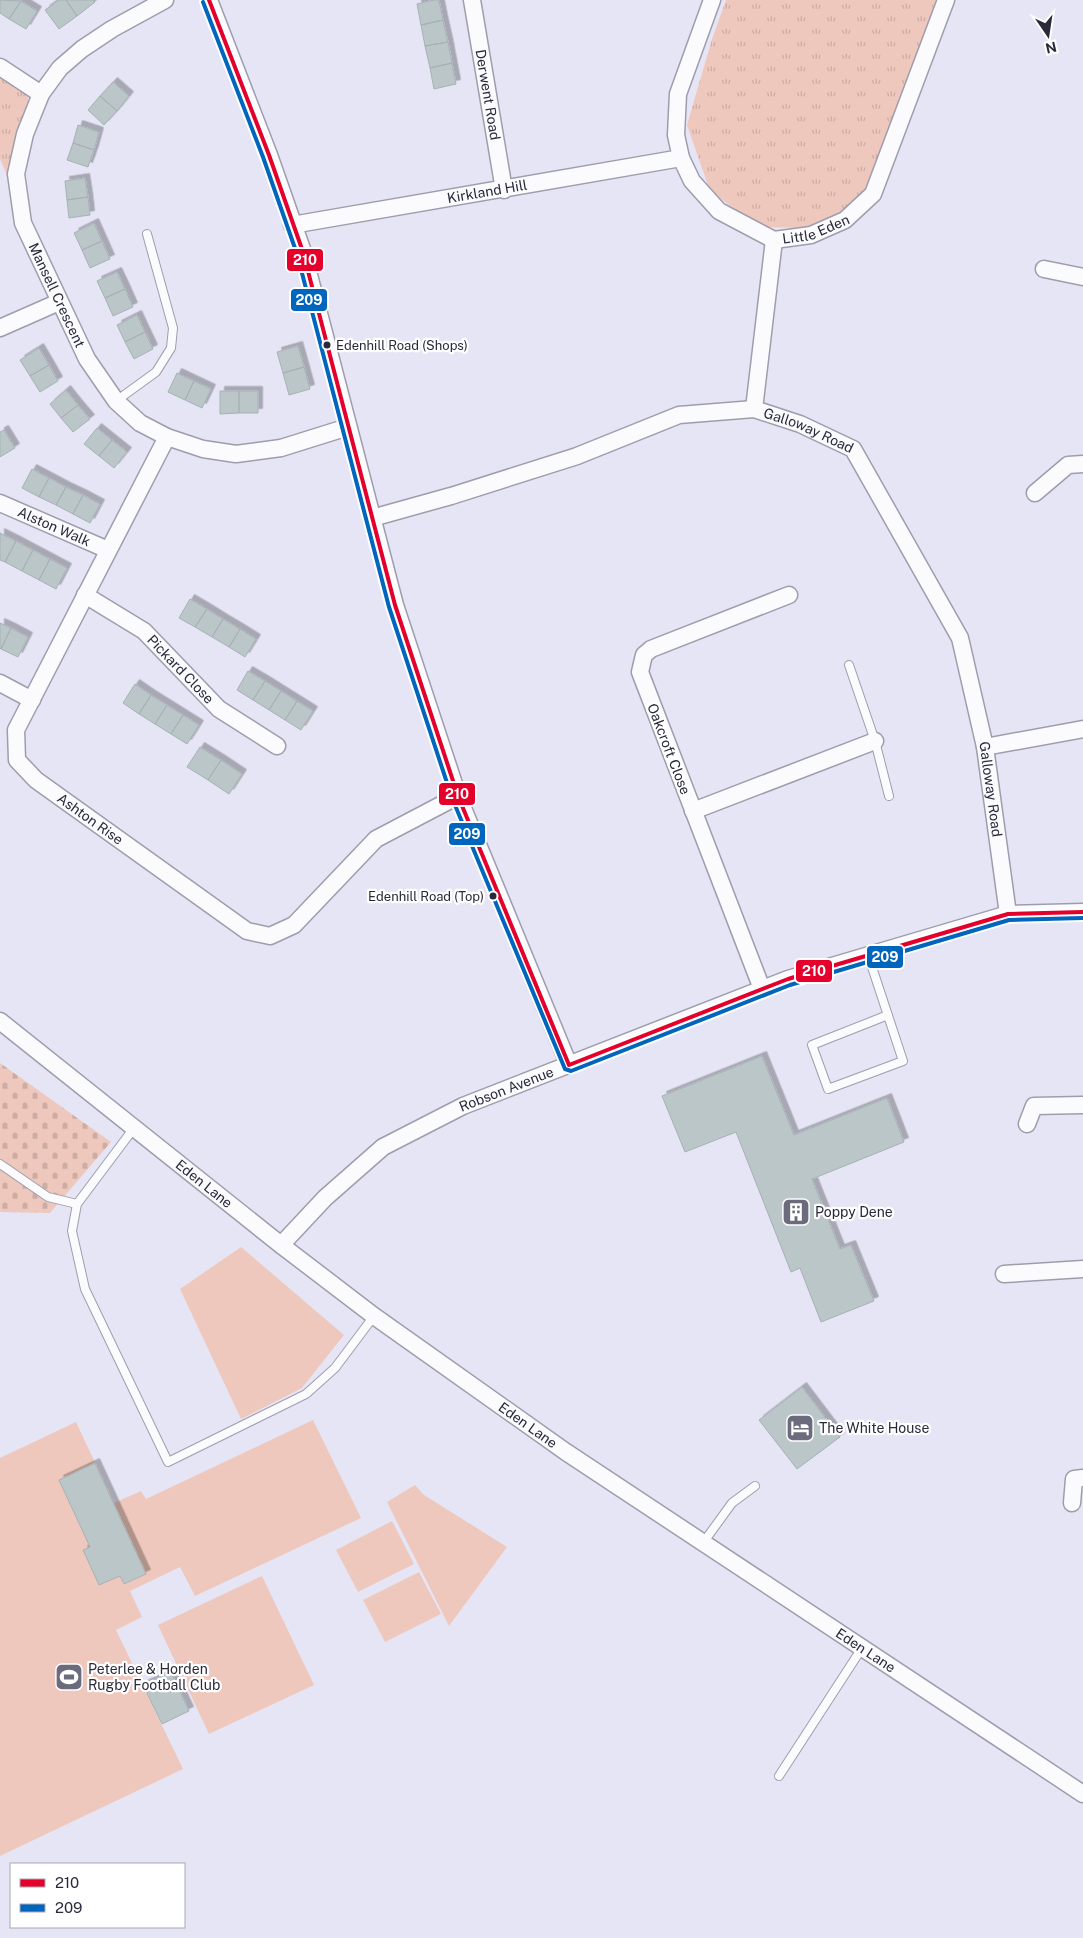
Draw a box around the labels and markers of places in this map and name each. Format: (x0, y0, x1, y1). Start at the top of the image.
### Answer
place label: Edenhill Road (Shops) (336, 338, 468, 353)
marker: Edenhill Road (Shops) (322, 340, 332, 350)
place label: Edenhill Road (Top) (368, 889, 484, 904)
marker: Edenhill Road (Top) (488, 891, 498, 901)
building icon: Poppy Dene (781, 1197, 811, 1227)
place label: Poppy Dene (815, 1204, 893, 1220)
hotel icon: The White House (785, 1413, 815, 1443)
place label: The White House (819, 1420, 929, 1436)
place label: Peterlee & Horden Rugby Football Club (88, 1661, 220, 1693)
sports icon: Peterlee & Horden Rugby Football Club (54, 1662, 84, 1692)

